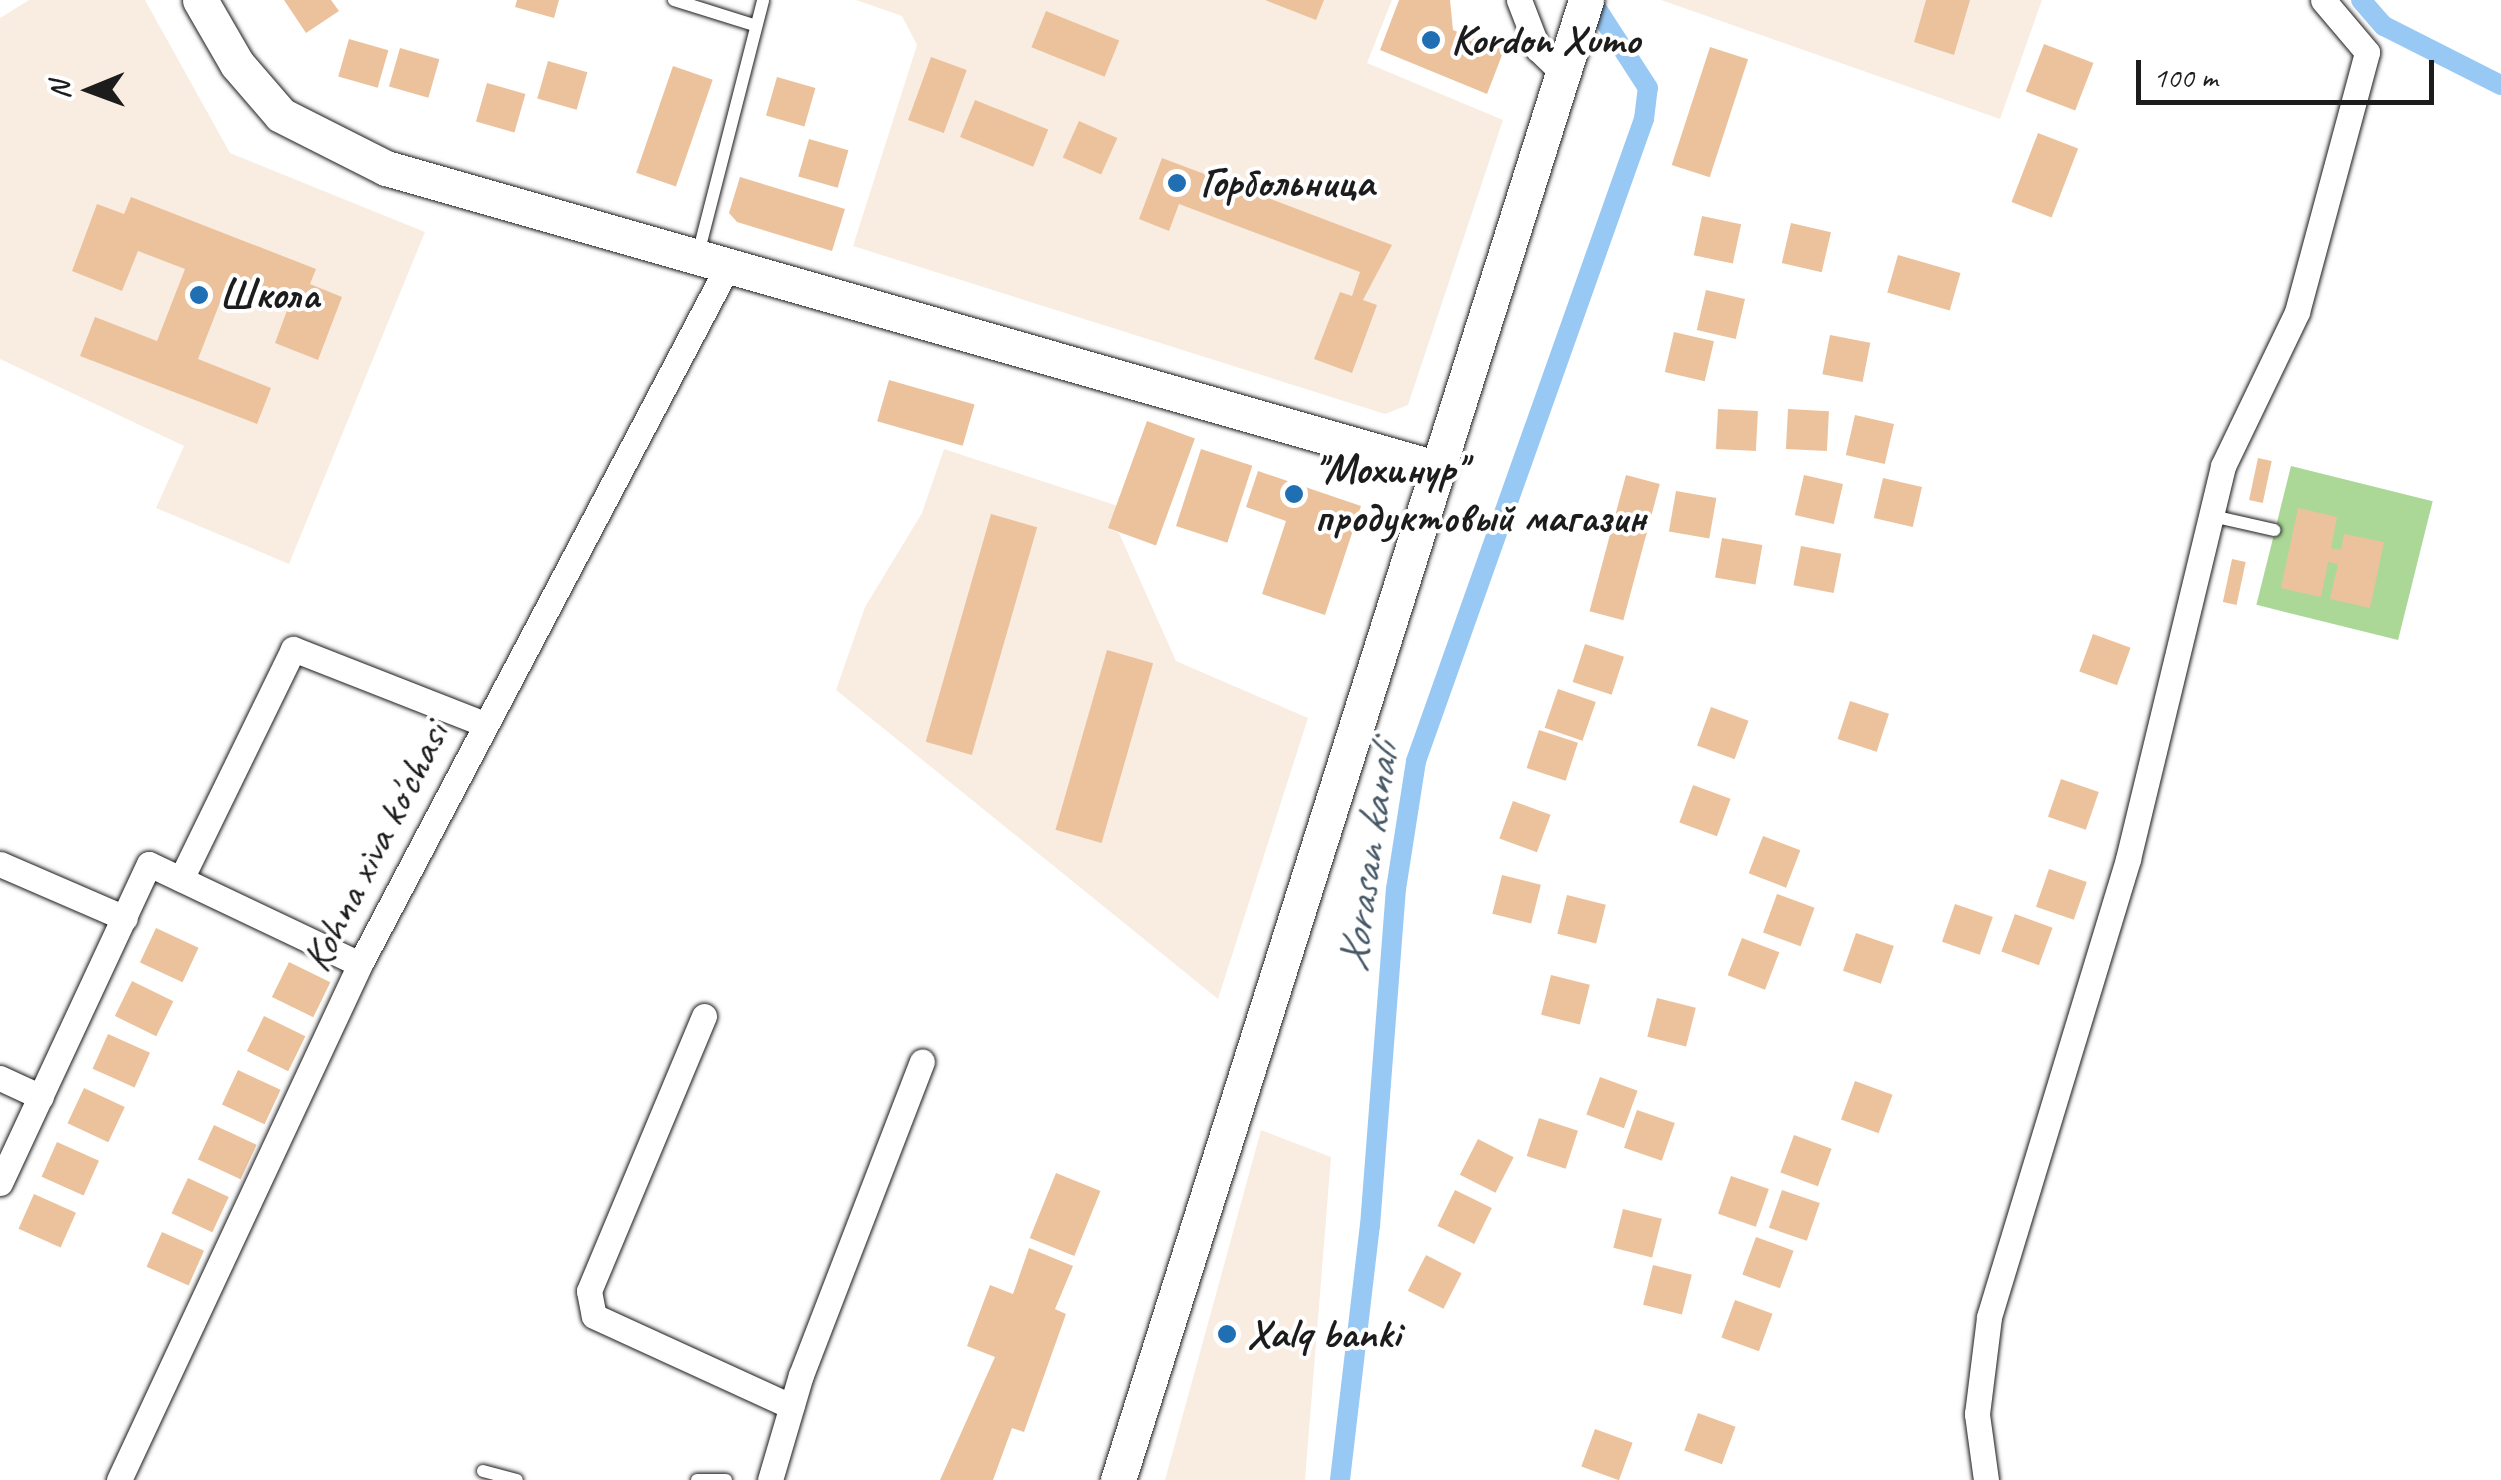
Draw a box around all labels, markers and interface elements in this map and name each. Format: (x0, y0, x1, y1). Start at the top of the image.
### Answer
place label: Kordon Xumo (1451, 15, 1637, 65)
marker: Kordon Xumo (1420, 29, 1442, 51)
north arrow (40, 40, 140, 140)
scale bar (2141, 40, 2438, 102)
text: 100 m (2153, 58, 2218, 96)
text: N (42, 82, 77, 100)
place label: Горбольница (1200, 158, 1374, 208)
marker: Горбольница (1164, 170, 1190, 196)
place label: Школа (219, 270, 319, 320)
marker: Школа (188, 284, 210, 306)
place label: "Мохинур" продуктовый магазин (1314, 445, 1646, 544)
marker: "Мохинур" продуктовый магазин (1283, 483, 1305, 505)
street label: Kohna xiva ko'chasi (292, 714, 460, 980)
water label: Xorasan kanali (1325, 741, 1411, 975)
place label: Xalq banki (1247, 1309, 1401, 1359)
marker: Xalq banki (1216, 1323, 1238, 1345)

